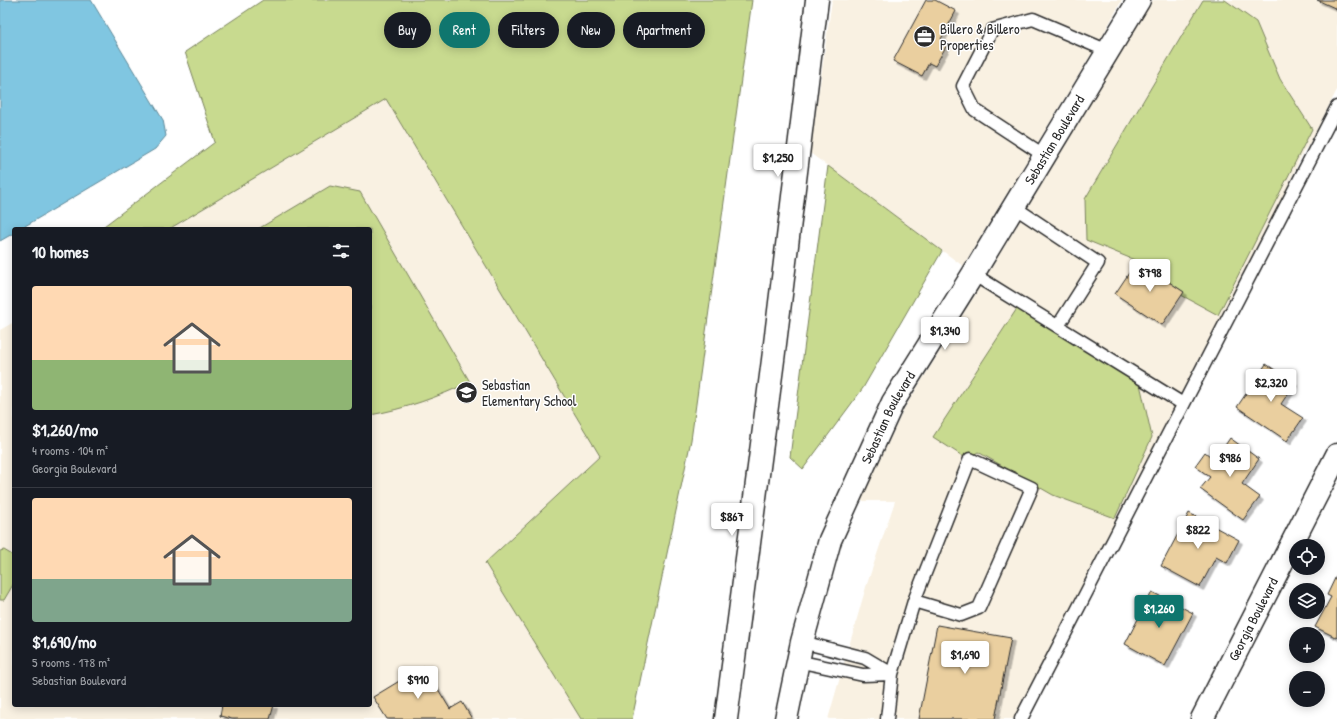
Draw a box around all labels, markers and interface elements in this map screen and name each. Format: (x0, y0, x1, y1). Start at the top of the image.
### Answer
chip: Buy (384, 12, 431, 48)
chip: Rent (439, 12, 490, 48)
chip: Filters (498, 12, 559, 48)
chip: New (567, 12, 615, 48)
chip: Apartment (623, 12, 705, 48)
place label: Billero & Billero Properties (940, 19, 1020, 55)
office icon: Billero & Billero Properties (911, 24, 937, 50)
street label: Sebastian Boulevard (1020, 91, 1089, 188)
pin: $1,250 (745, 144, 811, 178)
text: $1,250 (762, 148, 794, 166)
text: 10 homes (32, 240, 89, 263)
icon: filters (330, 240, 352, 262)
pin: $798 (1126, 259, 1174, 293)
text: $798 (1138, 263, 1162, 281)
icon: home (156, 312, 228, 384)
pin: $1,340 (912, 317, 978, 351)
text: $1,340 (930, 321, 960, 339)
street label: Sebastian Boulevard (856, 367, 919, 467)
pin: $2,320 (1238, 369, 1304, 403)
text: $2,320 (1254, 373, 1288, 391)
place label: Sebastian Elementary School (482, 375, 577, 411)
school or university icon: Sebastian Elementary School (453, 380, 479, 406)
text: $1,260/mo (32, 418, 98, 441)
text: 4 rooms · 104 m² (32, 441, 108, 459)
pin: $986 (1206, 444, 1254, 478)
text: $986 (1219, 448, 1241, 466)
text: Georgia Boulevard (32, 459, 116, 477)
pin: $867 (708, 503, 756, 537)
text: $867 (720, 507, 744, 525)
pin: $822 (1174, 516, 1222, 550)
text: $822 (1186, 520, 1210, 538)
icon: home (156, 524, 228, 596)
map controls (1289, 539, 1325, 707)
button: locate (1289, 539, 1325, 575)
street label: Georgia Boulevard (1223, 574, 1282, 664)
button: layers (1289, 583, 1325, 619)
pin: $1,260 (1126, 595, 1192, 629)
text: $1,260 (1143, 599, 1175, 617)
button: + (1289, 627, 1325, 663)
text: $1,690/mo (32, 630, 96, 653)
pin: $1,690 (932, 641, 998, 675)
text: $1,690 (950, 645, 980, 663)
text: 5 rooms · 178 m² (32, 653, 110, 671)
pin: $910 (394, 666, 442, 700)
text: $910 (407, 670, 429, 688)
text: Sebastian Boulevard (32, 671, 126, 689)
button: − (1289, 671, 1325, 707)

